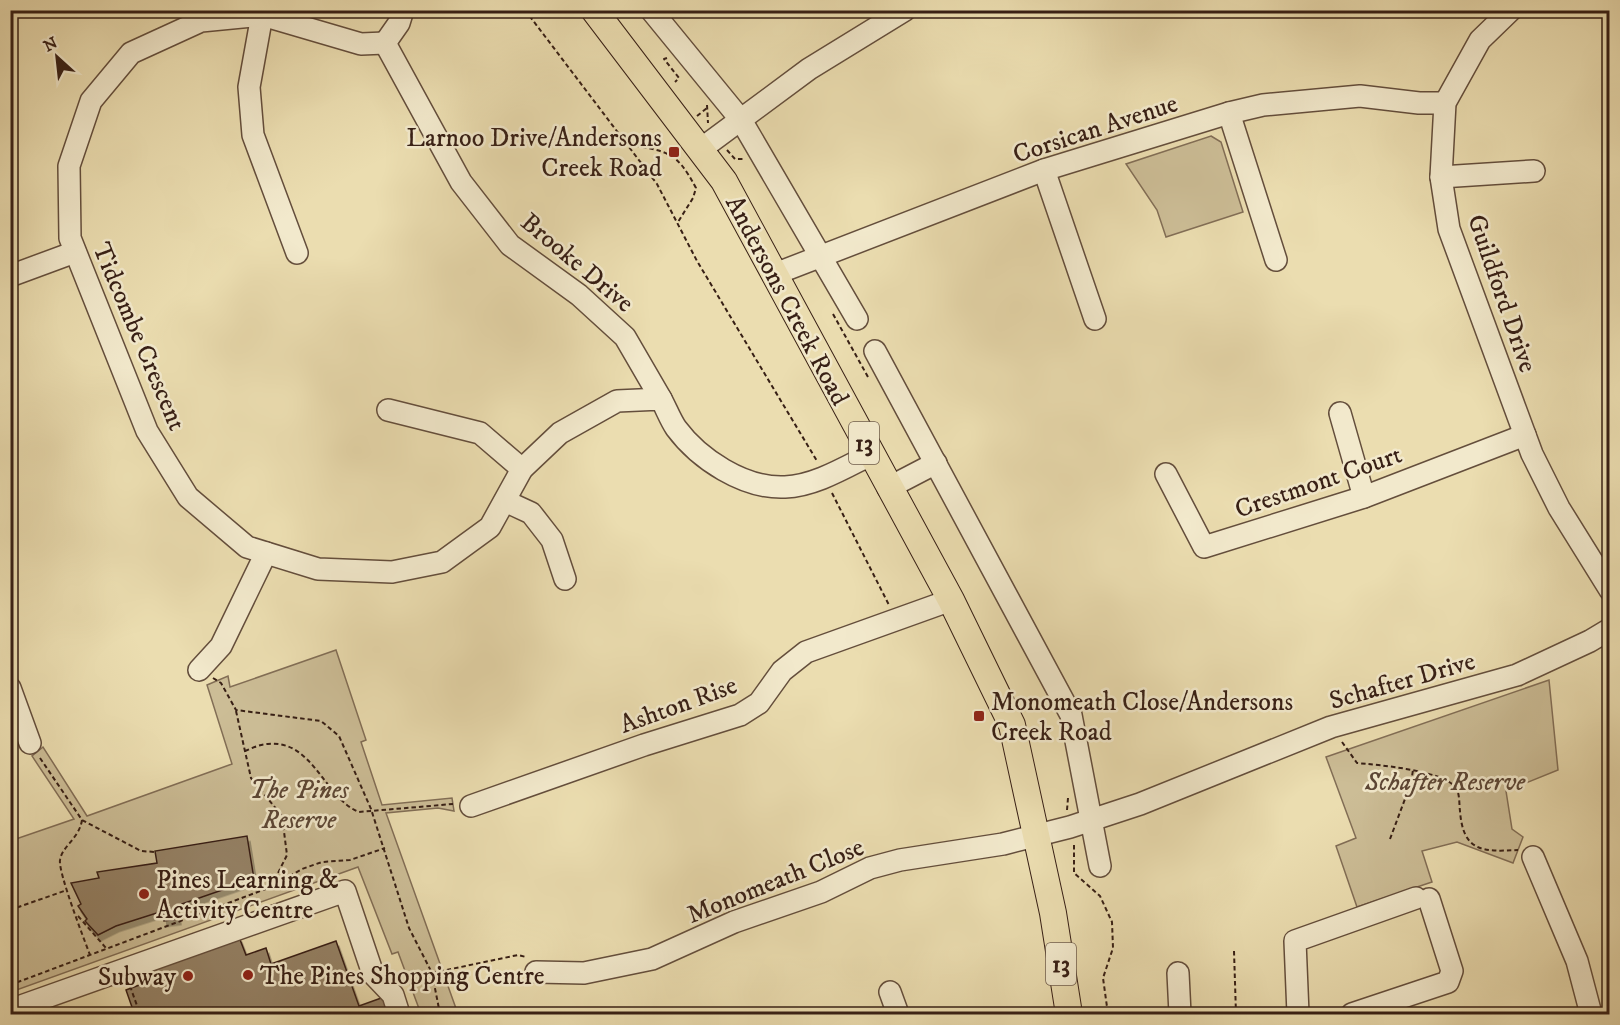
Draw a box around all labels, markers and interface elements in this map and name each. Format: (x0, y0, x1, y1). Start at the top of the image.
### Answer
north arrow (27, 27, 87, 87)
text: N (40, 33, 61, 56)
street label: Corsican Avenue (1009, 87, 1182, 172)
place label: Larnoo Drive/Andersons Creek Road (406, 122, 662, 185)
marker: Larnoo Drive/Andersons Creek Road (667, 145, 681, 159)
street label: Andersons Creek Road (717, 190, 856, 411)
street label: Brooke Drive (514, 206, 641, 320)
street label: Guildford Drive (1459, 210, 1544, 377)
street label: Tidcombe Crescent (84, 238, 193, 436)
road number: 13 (849, 422, 879, 464)
street label: Crestmont Court (1231, 438, 1406, 526)
street label: Schafter Drive (1326, 645, 1479, 718)
street label: Ashton Rise (615, 669, 742, 742)
place label: Monomeath Close/Andersons Creek Road (991, 686, 1293, 749)
marker: Monomeath Close/Andersons Creek Road (972, 709, 986, 723)
park label: Schafter Reserve (1364, 766, 1526, 799)
park label: The Pines Reserve (249, 774, 350, 837)
street label: Monomeath Close (682, 831, 869, 932)
place label: Pines Learning & Activity Centre (156, 864, 339, 927)
marker: Pines Learning & Activity Centre (137, 887, 151, 901)
road number: 13 (1046, 943, 1076, 985)
place label: The Pines Shopping Centre (260, 960, 545, 993)
place label: Subway (98, 961, 177, 994)
marker: The Pines Shopping Centre (241, 968, 255, 982)
marker: Subway (181, 969, 195, 983)

